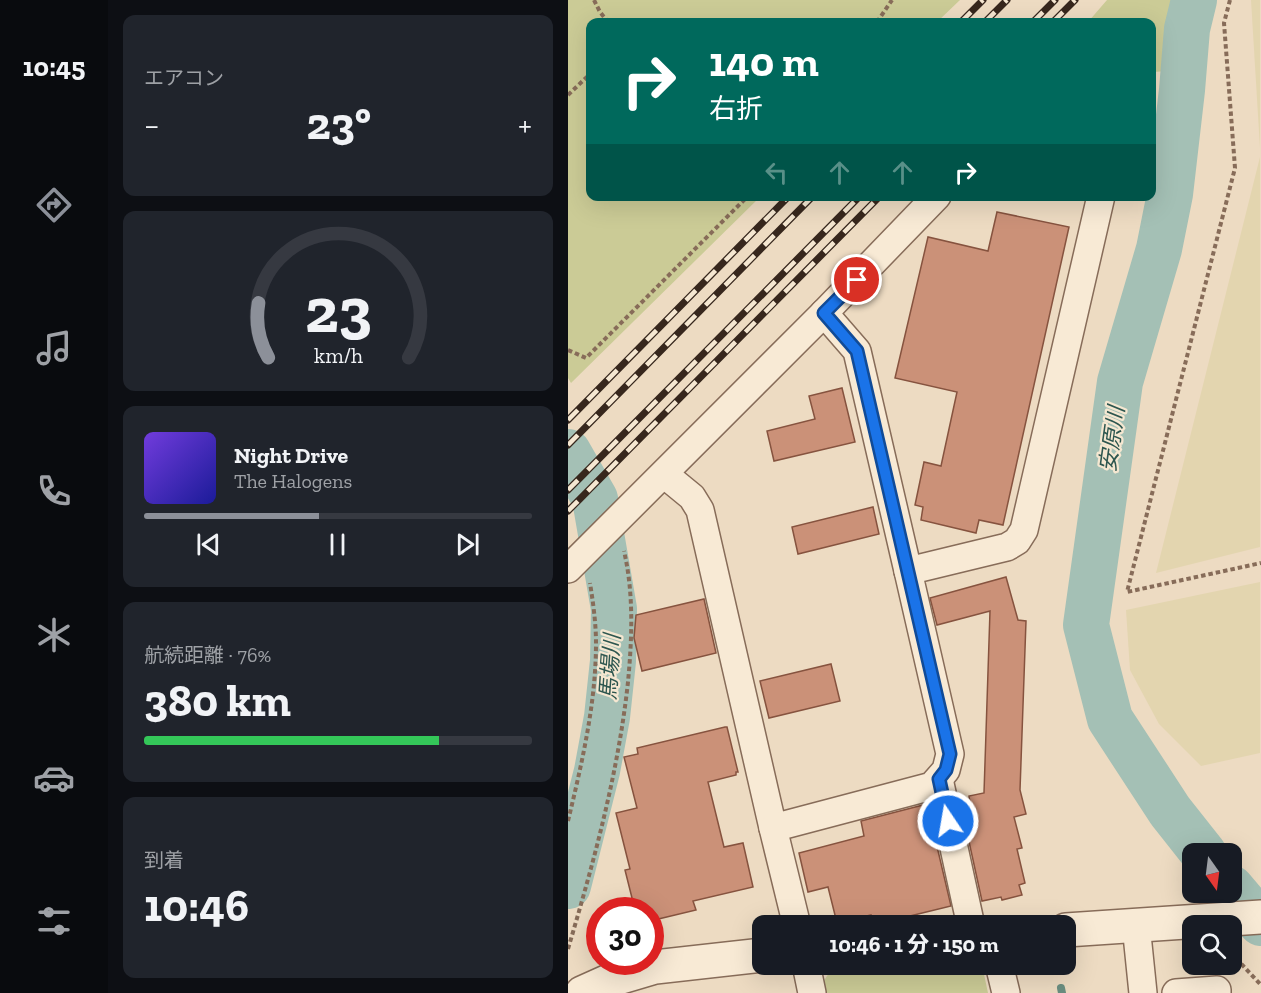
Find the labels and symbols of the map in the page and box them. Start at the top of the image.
pin [831,254,882,305]
water label: 安原川 [1094,402,1130,474]
water label: 馬場川 [594,631,626,701]
position arrow [916,789,980,853]
north arrow [1182,843,1242,903]
speed limit sign: 30 [586,897,664,975]

